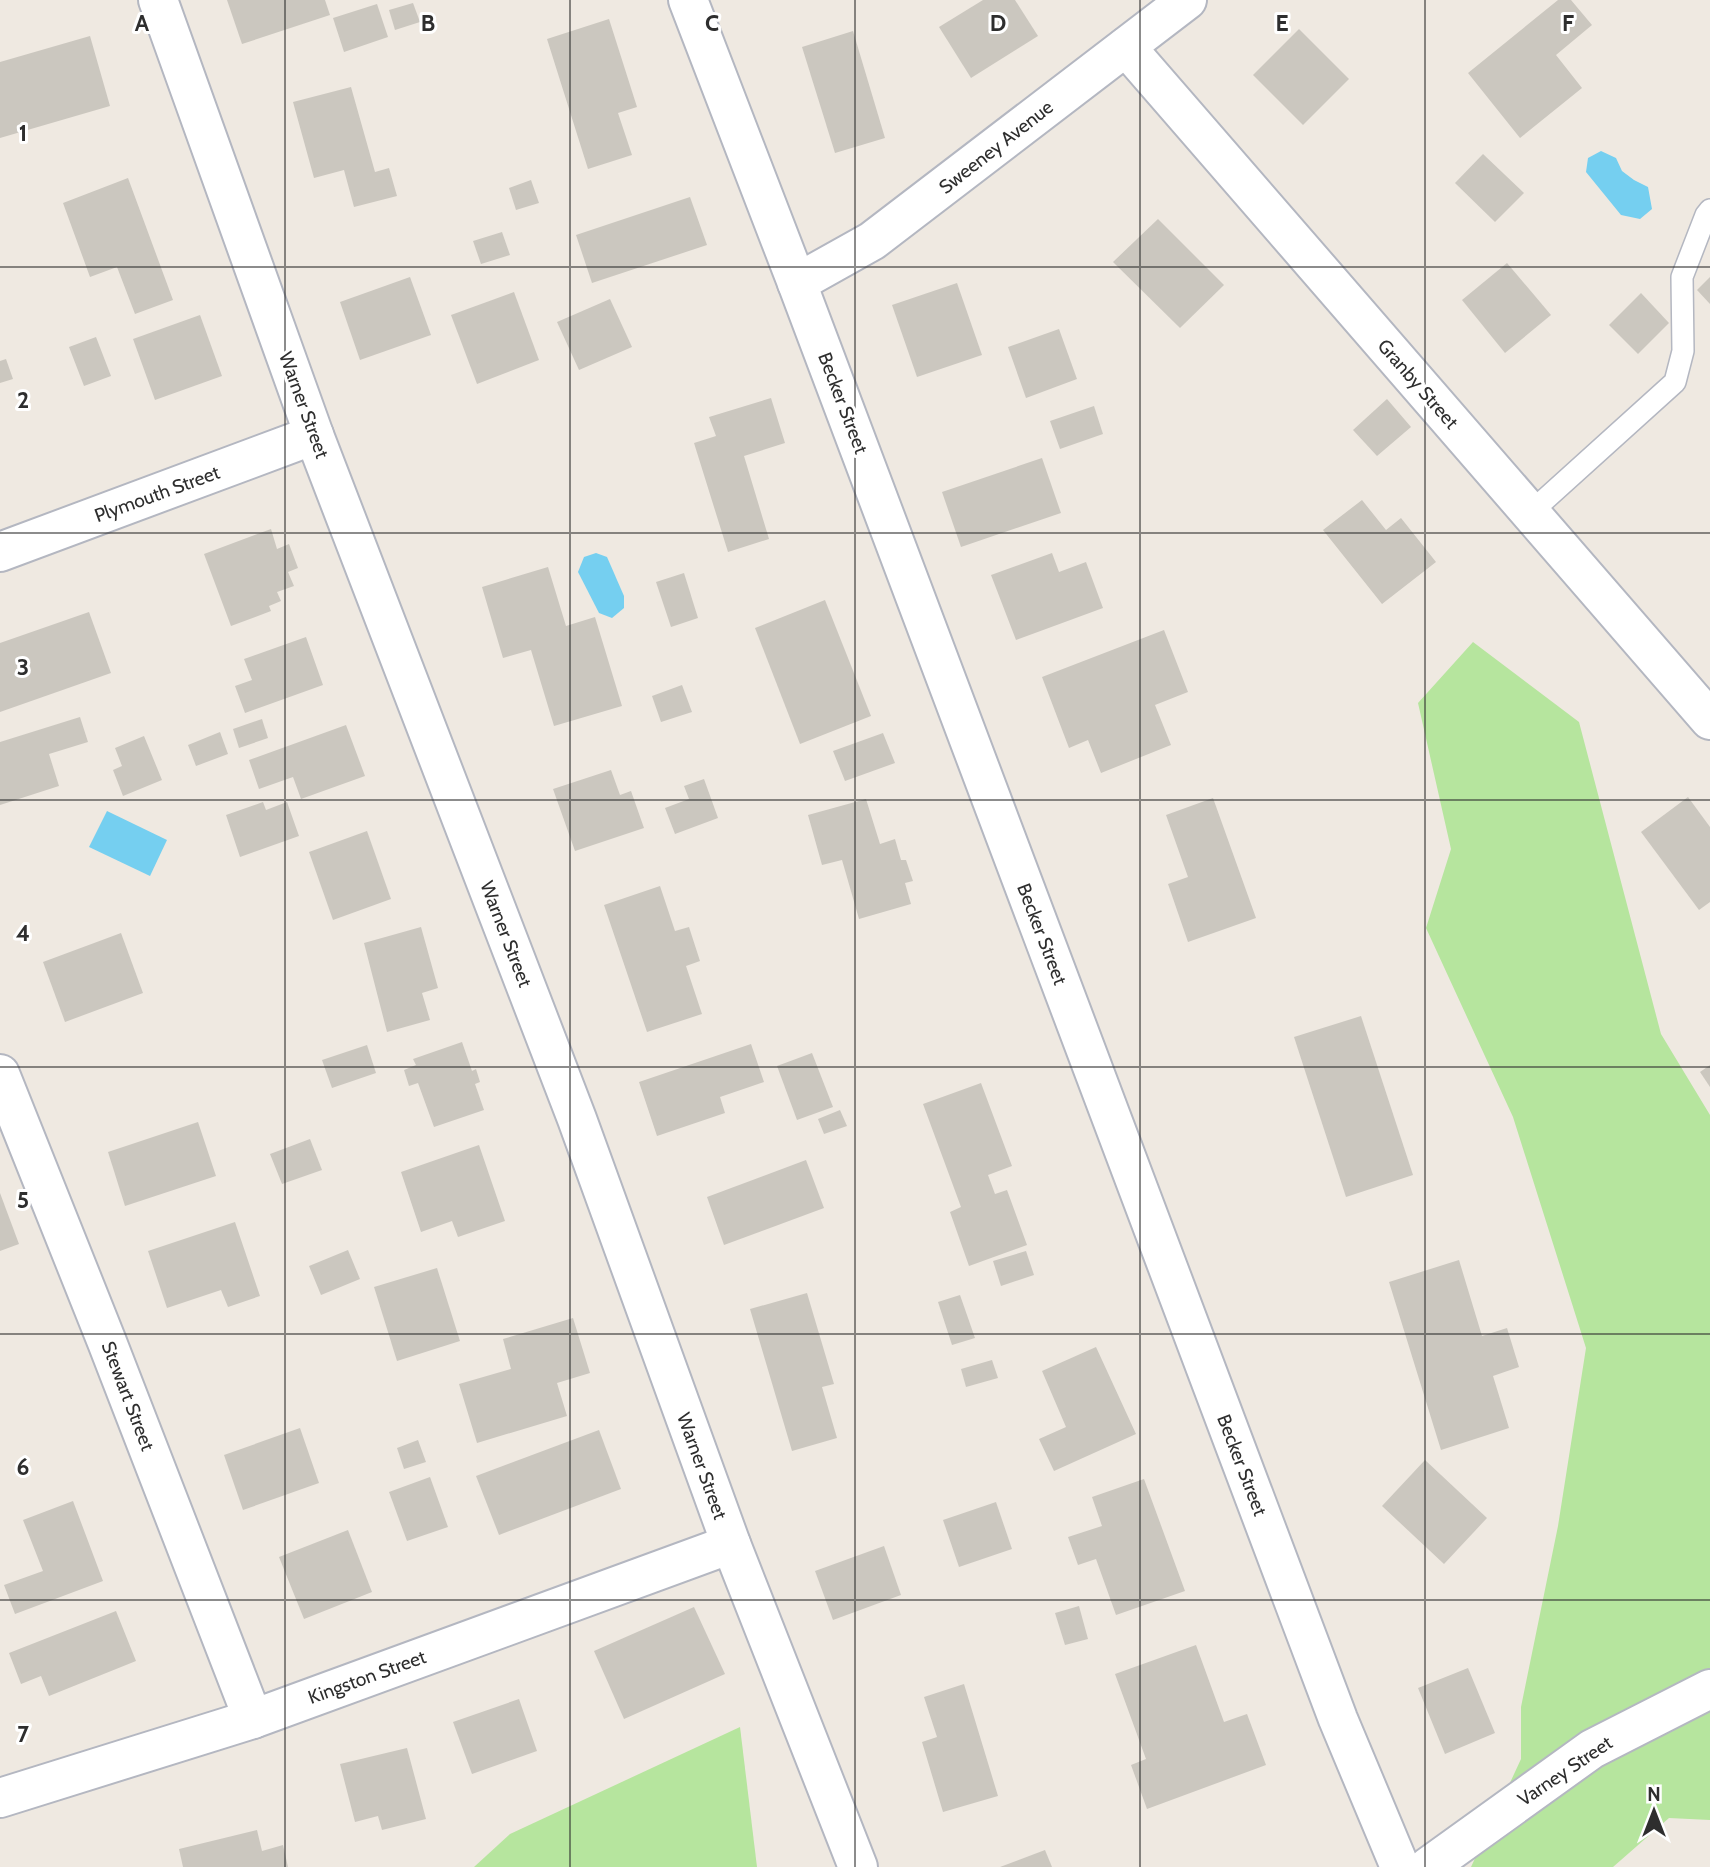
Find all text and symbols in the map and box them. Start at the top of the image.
text: A [135,9,150,37]
text: B [421,9,435,37]
text: C [705,9,719,37]
text: D [990,9,1006,37]
text: E [1275,9,1289,37]
text: F [1562,9,1574,37]
street label: Sweeney Avenue [934,95,1058,199]
text: 1 [19,119,27,147]
street label: Granby Street [1373,334,1464,434]
street label: Warner Street [274,349,334,462]
street label: Becker Street [813,349,873,457]
text: 2 [17,386,29,414]
street label: Plymouth Street [91,460,223,527]
text: 3 [17,653,29,681]
street label: Warner Street [475,878,537,991]
street label: Becker Street [1012,880,1072,988]
text: 4 [16,919,30,947]
text: 5 [17,1186,29,1214]
street label: Stewart Street [97,1338,160,1454]
street label: Warner Street [672,1410,732,1523]
street label: Becker Street [1212,1411,1272,1519]
text: 6 [17,1453,29,1481]
street label: Kingston Street [305,1645,430,1709]
text: 7 [17,1720,29,1748]
street label: Varney Street [1513,1731,1617,1811]
north arrow [1619,1776,1689,1846]
text: N [1647,1783,1661,1806]

